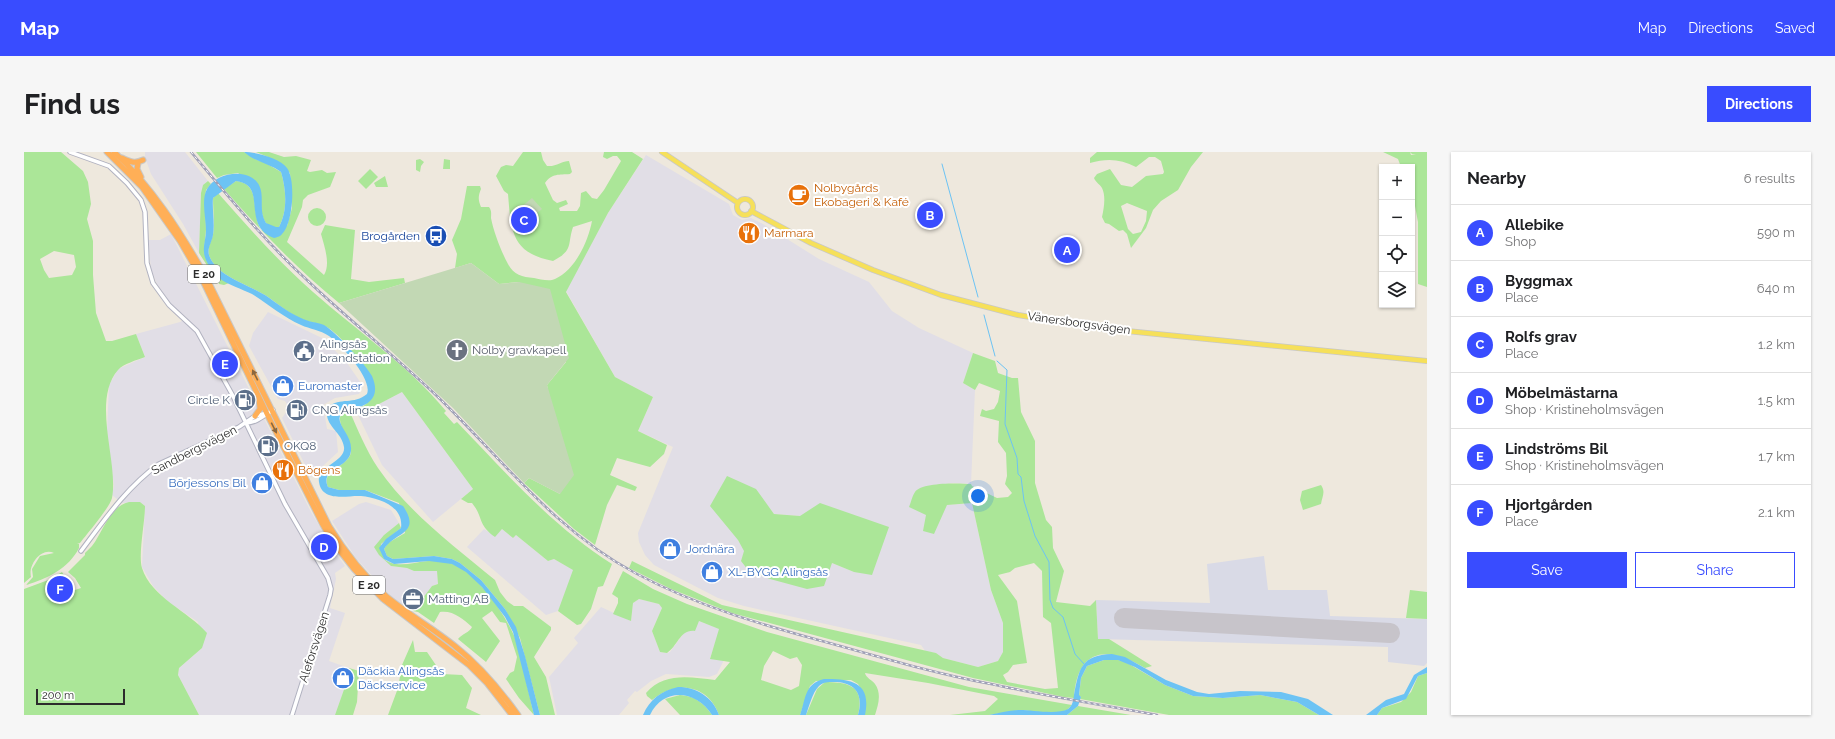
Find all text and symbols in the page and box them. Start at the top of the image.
text: Map [20,17,59,39]
text: Map [1638,20,1666,36]
text: Directions [1688,20,1753,36]
text: Saved [1775,20,1815,36]
button: Directions [1707,86,1811,122]
text: Find us [24,88,120,121]
map controls [1379,164,1415,308]
button: + [1379,164,1415,200]
text: Nearby [1467,168,1526,188]
text: 6 results [1744,171,1795,186]
place label: Nolbygårds Ekobageri & Kafé [814,181,909,209]
cafe icon: Nolbygårds Ekobageri & Kafé [786,182,812,208]
pin: B [917,200,943,230]
button: − [1379,200,1415,236]
pin: C [511,205,537,235]
text: Allebike [1505,216,1564,234]
restaurant icon: Marmara [736,220,762,246]
bus stop icon: Brogården [423,223,449,249]
text: A [1476,225,1484,240]
text: 590 m [1757,225,1795,240]
place label: Marmara [764,226,814,240]
place label: Brogården [361,229,420,243]
text: Shop [1505,234,1536,249]
pin: A [1054,235,1080,265]
button: locate [1379,236,1415,272]
road number: E 20 [188,265,220,283]
button: layers [1379,272,1415,308]
text: Byggmax [1505,272,1573,290]
text: B [1476,281,1484,296]
text: 640 m [1757,281,1795,296]
text: Place [1505,290,1538,305]
street label: Vänersborgsvägen [1027,309,1131,337]
text: Rolfs grav [1505,328,1577,346]
place label: Alingsås brandstation [320,337,390,365]
church icon: Nolby gravkapell [444,337,470,363]
text: C [1476,337,1484,352]
text: 1.2 km [1758,337,1795,352]
public building icon: Alingsås brandstation [291,338,317,364]
place label: Nolby gravkapell [472,343,567,357]
text: Place [1505,346,1538,361]
pin: E [212,349,238,379]
one-way arrow [252,370,258,381]
shop icon: Euromaster [270,373,296,399]
place label: Euromaster [298,379,363,393]
text: Möbelmästarna [1505,384,1618,402]
fuel station icon: Circle K [232,387,258,413]
place label: Circle K [187,393,230,407]
text: D [1475,393,1485,408]
text: 1.5 km [1758,393,1795,408]
fuel station icon: CNG Alingsås [284,397,310,423]
text: Shop · Kristineholmsvägen [1505,402,1664,417]
place label: CNG Alingsås [312,403,388,417]
street label: Sandbergsvägen [149,422,239,478]
one-way arrow [271,422,277,433]
fuel station icon: OKQ8 [255,433,281,459]
place label: OKQ8 [284,439,316,453]
text: Lindströms Bil [1505,440,1608,458]
text: E [1476,449,1484,464]
text: 1.7 km [1758,449,1795,464]
restaurant icon: Bögens [270,457,296,483]
text: Shop · Kristineholmsvägen [1505,458,1664,473]
place label: Bögens [298,463,341,477]
shop icon: Börjessons Bil [249,470,275,496]
place label: Börjessons Bil [168,476,247,490]
your location [968,486,988,506]
text: Hjortgården [1505,496,1592,514]
text: F [1476,505,1484,520]
text: 2.1 km [1758,505,1795,520]
text: Place [1505,514,1538,529]
pin: D [311,532,337,562]
shop icon: Jordnära [657,536,683,562]
place label: Jordnära [686,542,735,556]
button: Save [1467,552,1627,588]
button: Share [1635,552,1795,588]
shop icon: XL-BYGG Alingsås [699,559,725,585]
place label: XL-BYGG Alingsås [728,565,828,579]
pin: F [47,574,73,604]
road number: E 20 [353,576,385,594]
office icon: Matting AB [400,586,426,612]
place label: Matting AB [428,592,489,606]
street label: Aleforsvägen [296,610,332,684]
place label: Däckia Alingsås Däckservice [358,664,445,692]
shop icon: Däckia Alingsås Däckservice [330,665,356,691]
scale bar [36,687,125,706]
text: 200 m [42,689,74,702]

